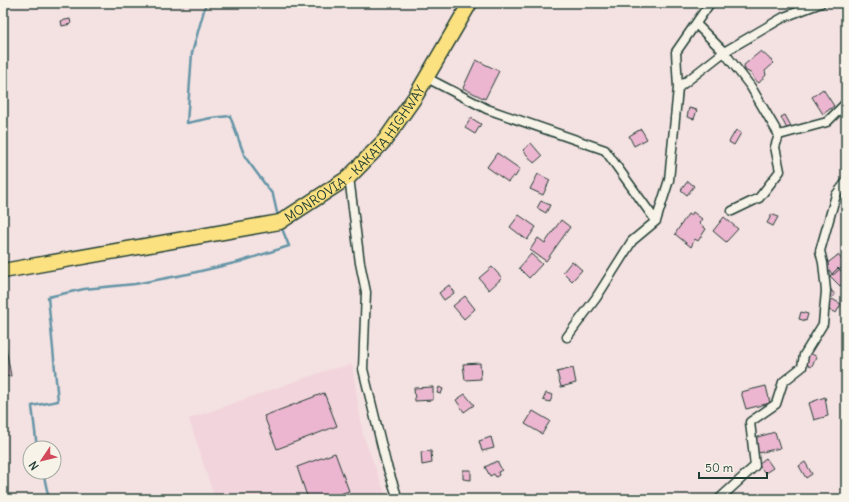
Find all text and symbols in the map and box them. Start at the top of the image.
street label: MONROVIA - KAKATA HIGHWAY [281,82,429,226]
north arrow [22,440,62,480]
scale bar [699,454,767,480]
text: N [26,459,42,473]
text: 50 m [705,460,734,475]

